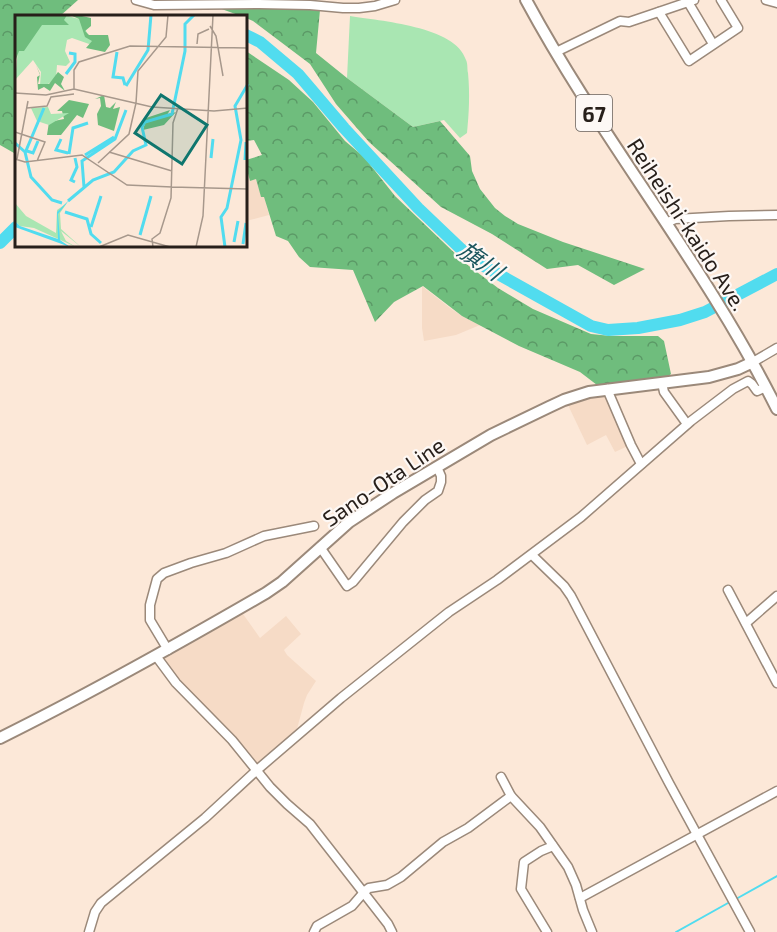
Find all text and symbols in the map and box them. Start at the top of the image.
inset map [15,15,248,248]
road number: 67 [576,95,612,131]
street label: Reiheishi-kaido Ave. [623,133,753,315]
water label: 旗川 [453,234,511,287]
street label: Sano-Ota Line [317,431,449,531]

